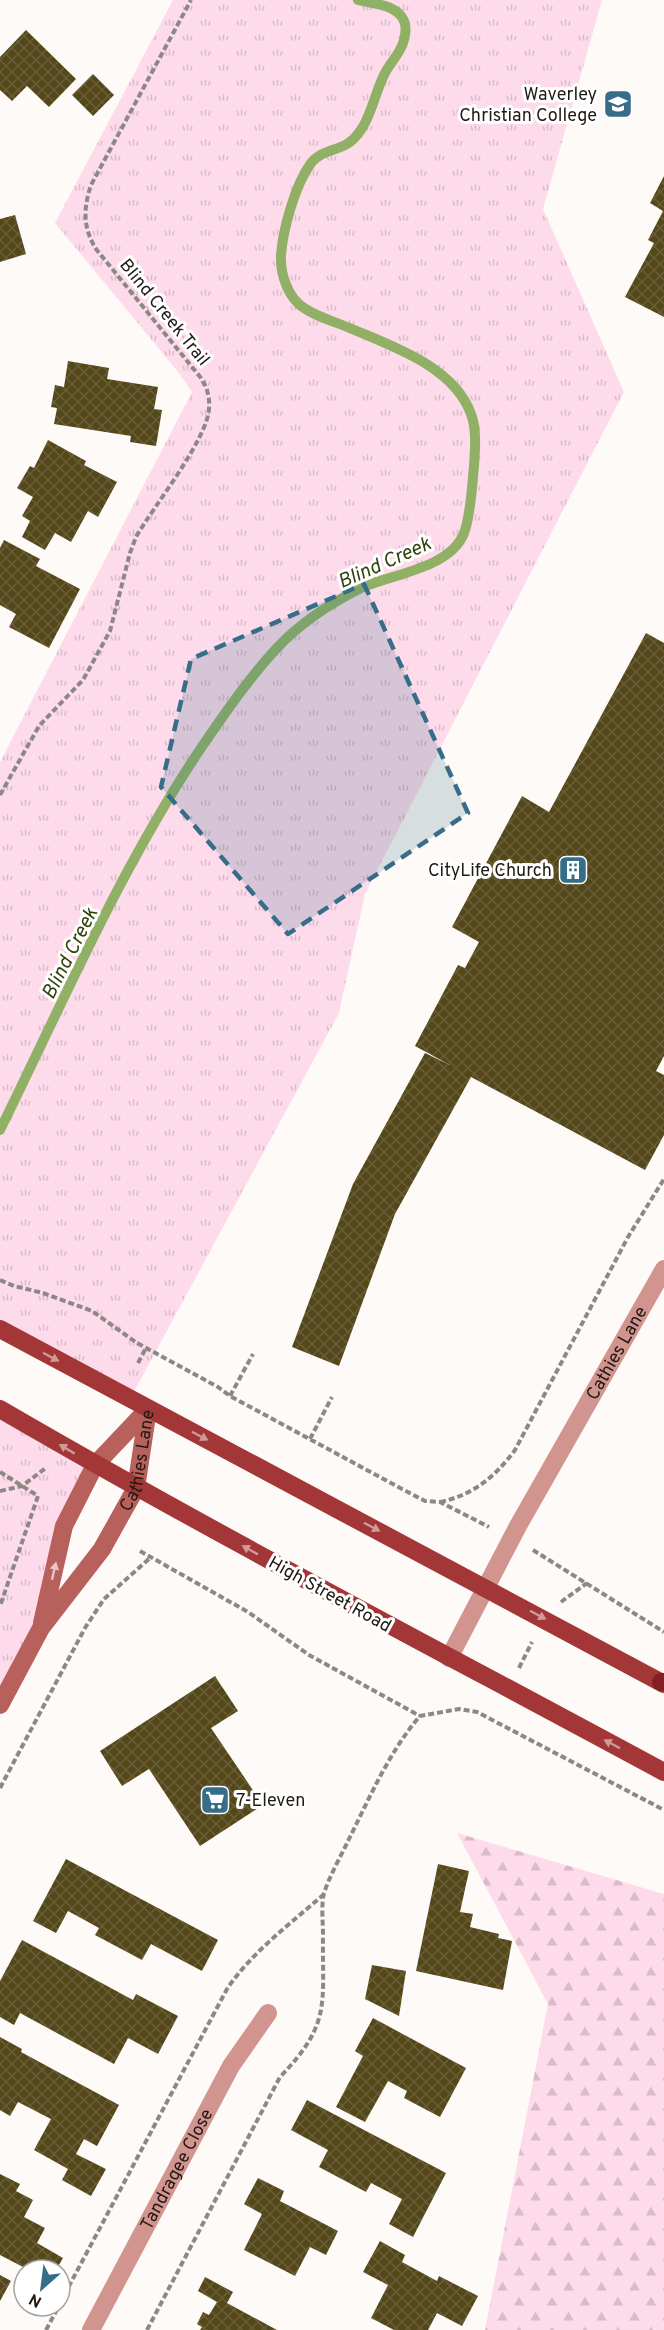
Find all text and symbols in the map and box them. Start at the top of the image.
place label: Waverley Christian College [459,84,597,128]
school or university icon: Waverley Christian College [602,88,634,120]
street label: Blind Creek Trail [114,255,214,371]
water label: Blind Creek [334,531,436,596]
building icon: CityLife Church [557,854,589,886]
place label: CityLife Church [428,860,552,883]
water label: Blind Creek [37,903,105,1004]
street label: Cathies Lane [582,1303,653,1405]
one-way arrow [43,1352,60,1362]
street label: Cathies Lane [115,1408,161,1516]
one-way arrow [191,1431,208,1441]
one-way arrow [59,1443,75,1454]
one-way arrow [364,1522,381,1532]
one-way arrow [242,1545,259,1555]
street label: High Street Road [264,1552,395,1639]
one-way arrow [49,1562,59,1580]
one-way arrow [529,1610,546,1620]
one-way arrow [604,1739,621,1749]
supermarket icon: 7-Eleven [199,1784,231,1816]
place label: 7-Eleven [236,1790,305,1813]
street label: Tandragee Close [136,2105,219,2235]
north arrow [12,2258,72,2318]
text: N [26,2288,46,2311]

